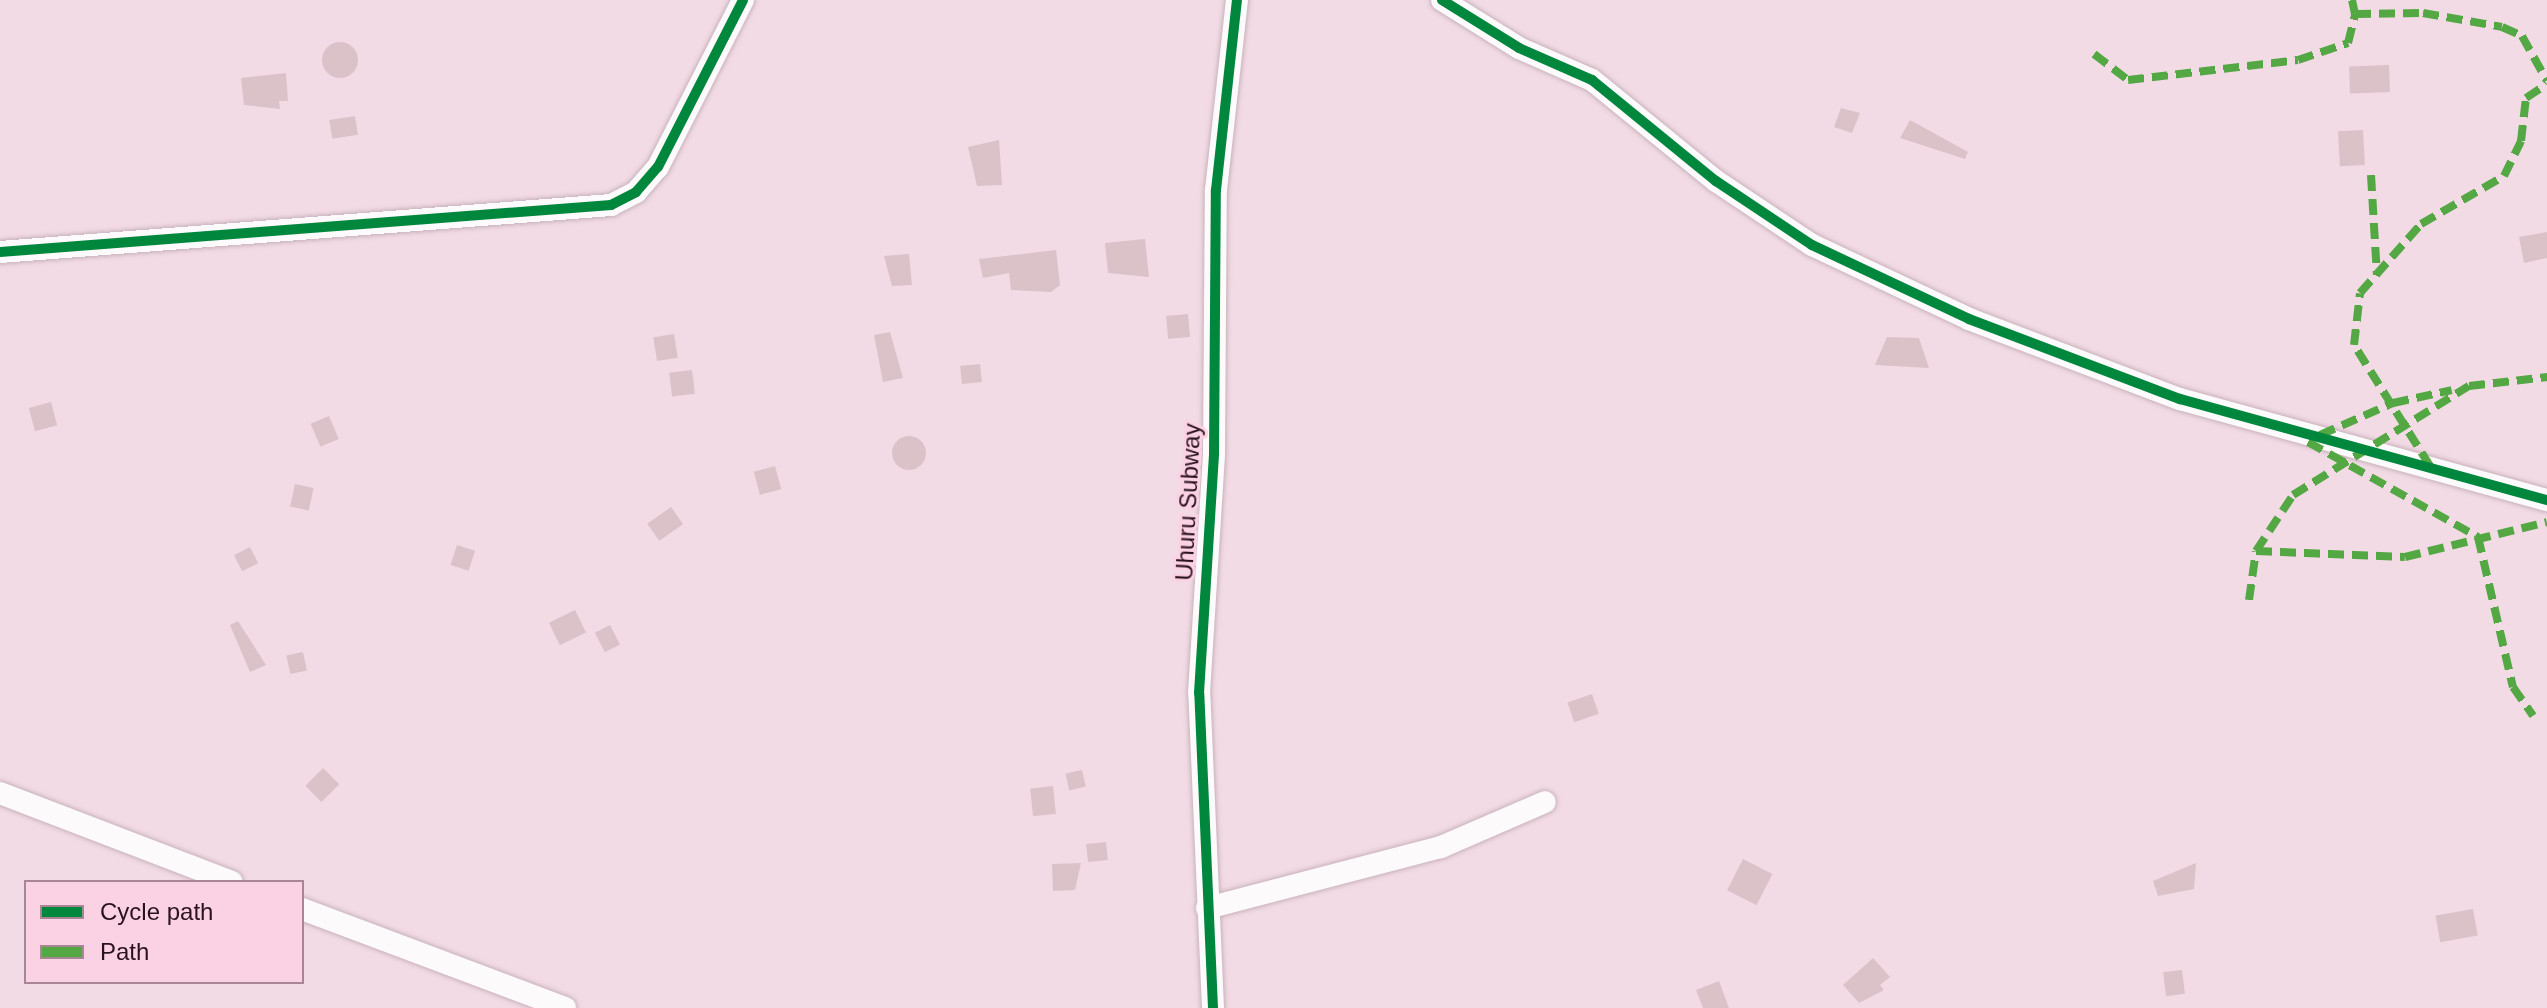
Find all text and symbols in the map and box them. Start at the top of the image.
street label: Uhuru Subway [1170,423,1206,581]
legend [24,880,304,984]
text: Cycle path [100,898,213,925]
text: Path [100,938,149,965]

